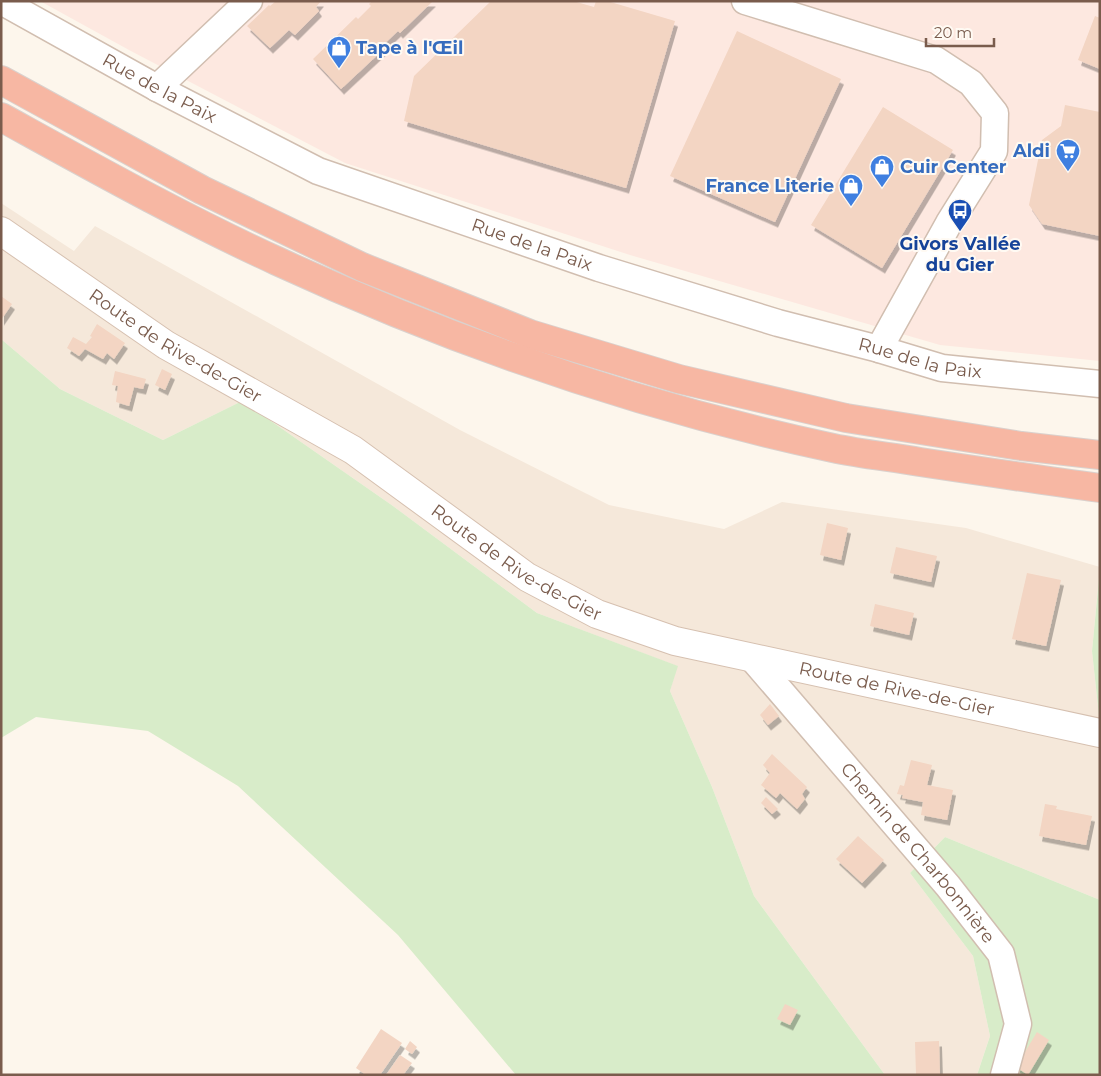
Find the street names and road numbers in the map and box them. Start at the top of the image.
street label: Rue de la Paix [98,49,221,128]
street label: Rue de la Paix [468,214,596,276]
street label: Route de Rive-de-Gier [85,284,266,408]
street label: Rue de la Paix [856,333,983,383]
street label: Route de Rive-de-Gier [427,500,604,626]
street label: Route de Rive-de-Gier [797,657,997,721]
street label: Chemin de Charbonnière [836,758,1000,948]

